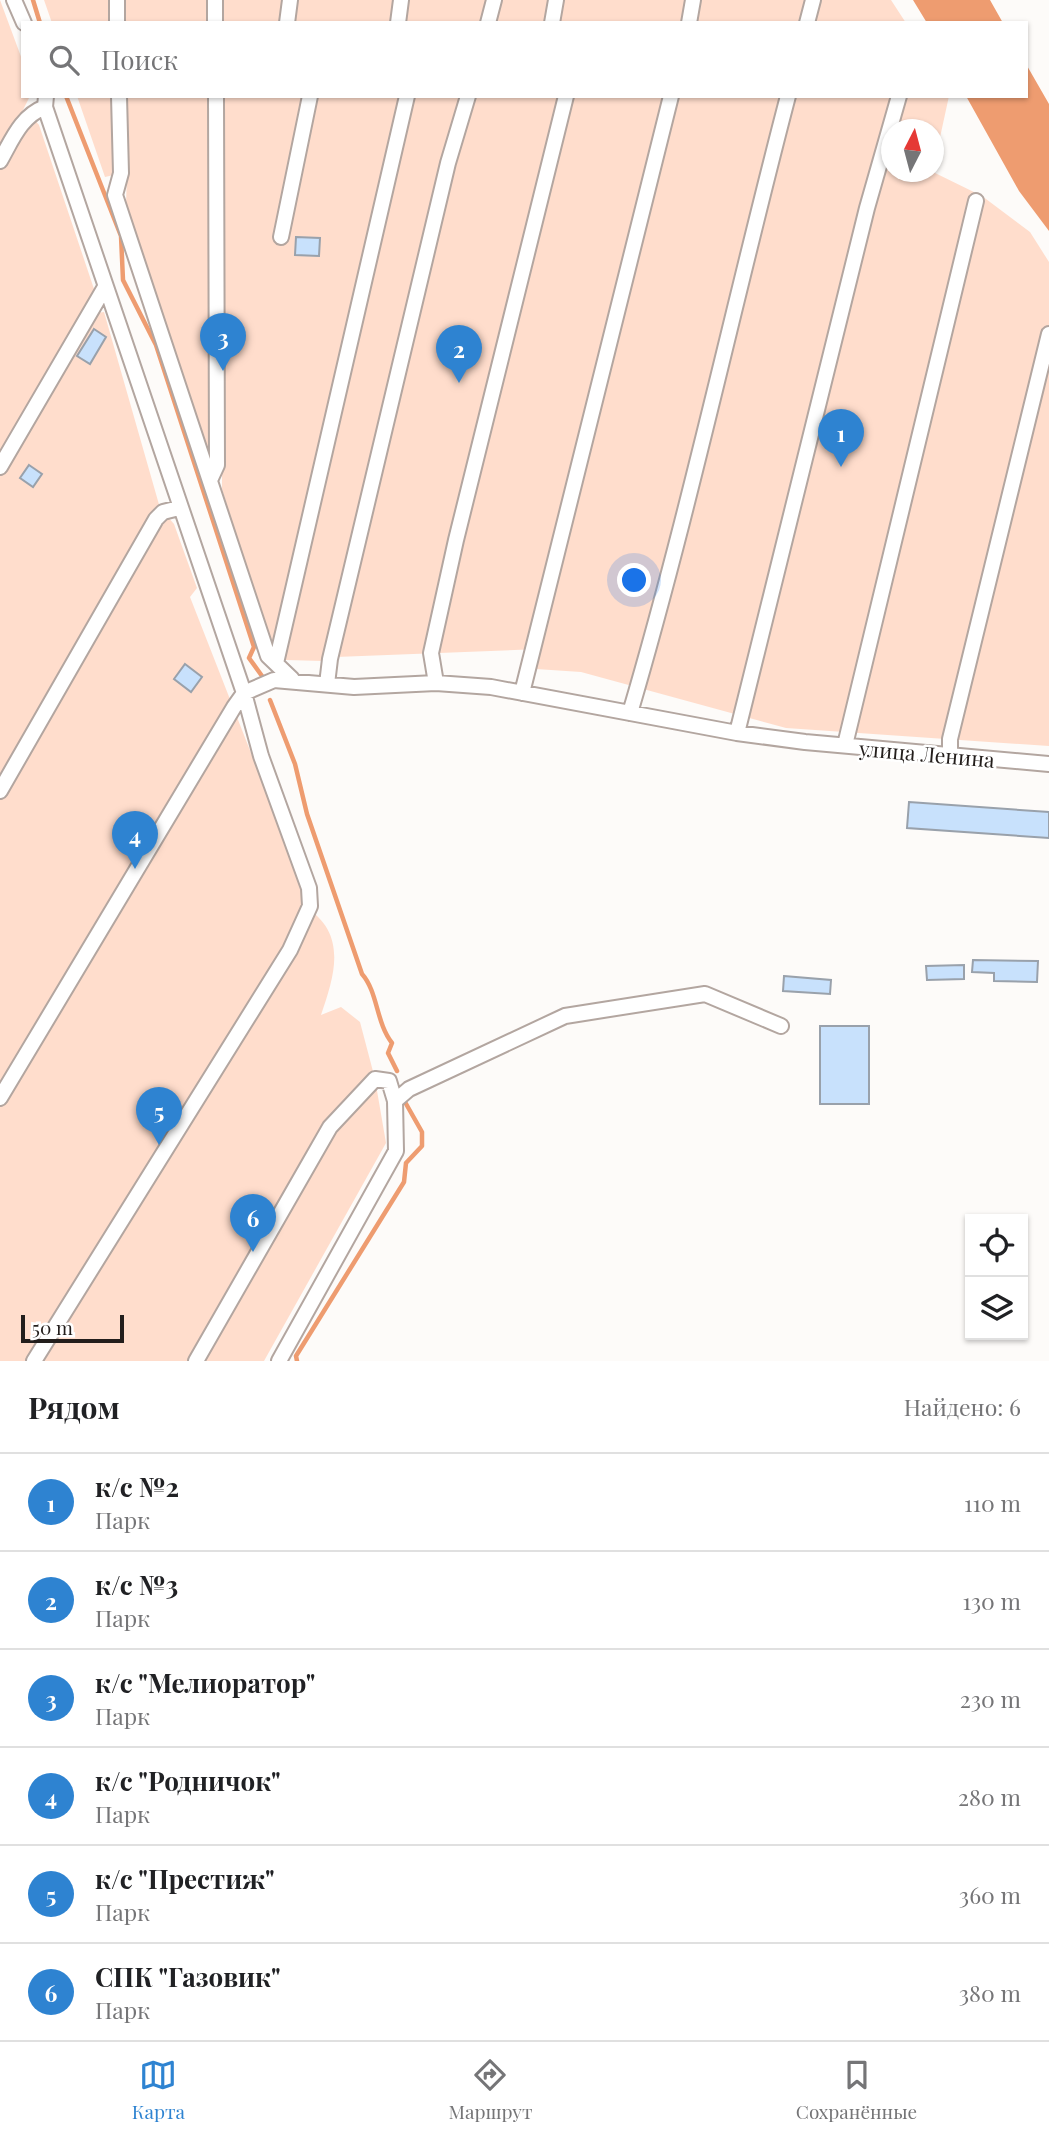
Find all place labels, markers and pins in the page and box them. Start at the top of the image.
pin: 3 [200,313,246,371]
pin: 2 [436,325,482,383]
pin: 1 [818,409,864,467]
pin: 4 [112,811,158,869]
pin: 5 [136,1087,182,1145]
pin: 6 [230,1194,276,1252]

